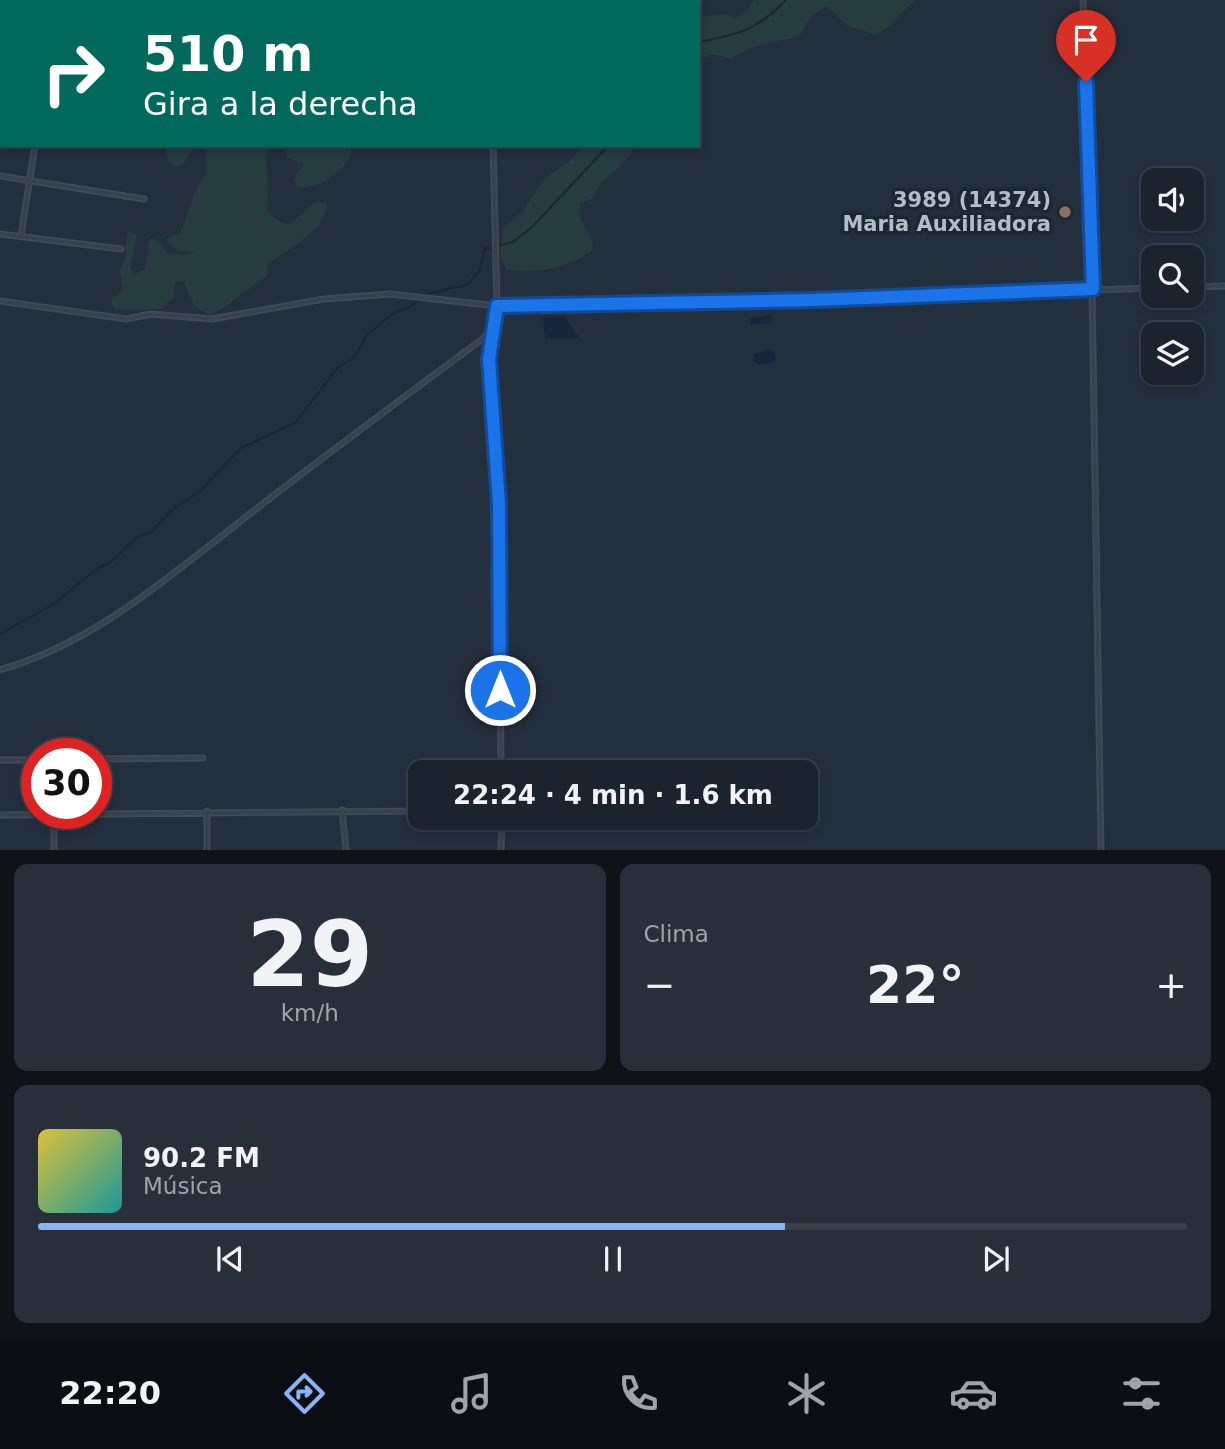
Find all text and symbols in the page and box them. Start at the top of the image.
pin [1056,10,1116,82]
icon: arrive [1067,21,1105,59]
text: 510 m [143,26,313,83]
icon: right [28,28,119,119]
text: Gira a la derecha [143,85,418,123]
map controls [1141,168,1204,385]
button: sound [1141,168,1204,231]
place label: 3989 (14374) Maria Auxiliadora [842,188,1051,236]
marker: 3989 (14374) Maria Auxiliadora [1057,204,1073,220]
button: search [1141,245,1204,308]
button: layers [1141,322,1204,385]
position arrow [463,653,537,727]
speed limit sign: 30 [21,738,112,829]
text: 22:24 · 4 min · 1.6 km [453,780,773,810]
text: 29 [246,902,373,1007]
text: Clima [644,921,709,947]
text: 22° [866,955,964,1015]
text: − [644,963,675,1007]
text: + [1155,963,1187,1007]
text: km/h [281,1000,339,1026]
text: 90.2 FM [143,1143,260,1173]
text: Música [143,1173,223,1199]
icon: previous [211,1240,249,1278]
icon: pause [594,1240,632,1278]
icon: next [977,1240,1015,1278]
icon: directions [280,1369,329,1418]
icon: music [447,1369,496,1418]
icon: phone [614,1369,663,1418]
icon: climate [782,1369,831,1418]
icon: car [949,1369,998,1418]
icon: filters [1117,1369,1166,1418]
text: 22:20 [59,1374,161,1412]

